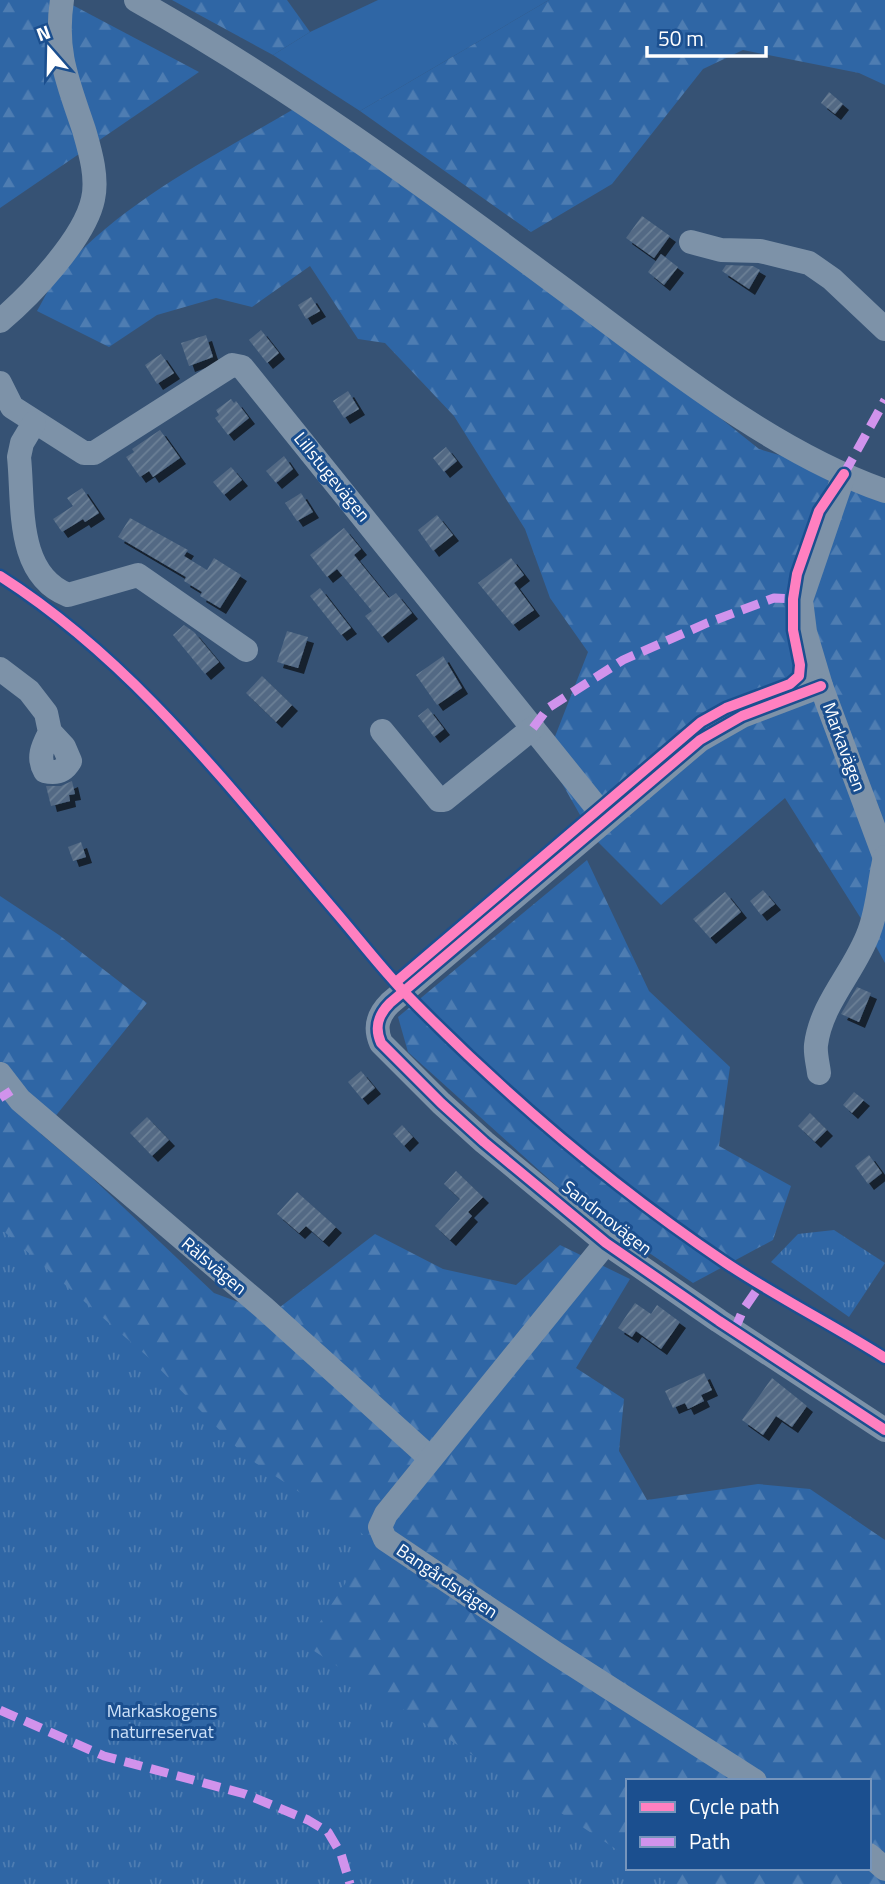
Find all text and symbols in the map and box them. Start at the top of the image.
north arrow [14,14,84,84]
scale bar [647,14,766,58]
text: N [32,17,54,48]
text: 50 m [658,22,704,54]
street label: Lillstugevägen [288,426,377,527]
street label: Markavägen [816,698,873,795]
street label: Sandmovägen [556,1174,658,1261]
street label: Rälsvägen [176,1230,253,1301]
street label: Bangårdsvägen [391,1537,503,1625]
park label: Markaskogens naturreservat [107,1697,217,1745]
legend [626,1779,871,1870]
text: Cycle path [689,1790,780,1822]
text: Path [689,1825,731,1857]

